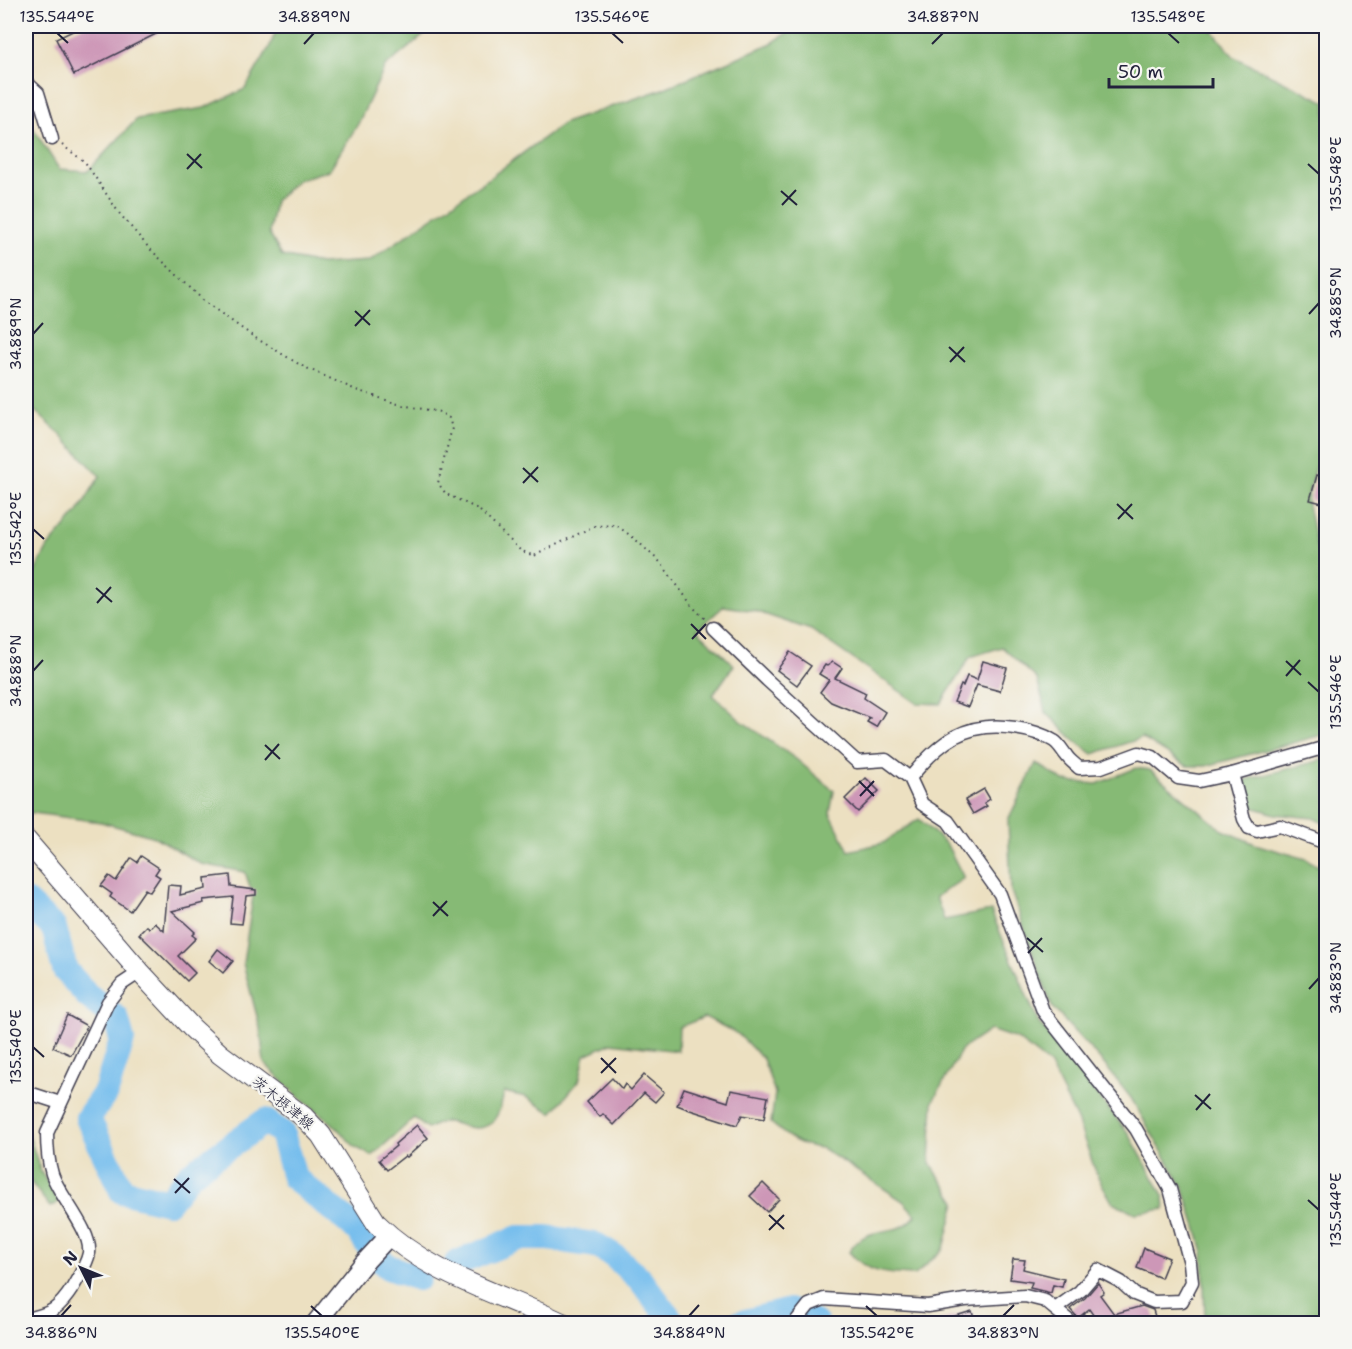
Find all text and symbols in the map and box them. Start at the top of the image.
text: 135.544°E [20,7,94,27]
text: 34.889°N [278,7,350,27]
text: 135.546°E [575,7,649,27]
text: 34.887°N [907,7,979,27]
text: 135.548°E [1131,7,1205,27]
scale bar [1109,51,1212,89]
text: 50 m [1118,60,1163,84]
text: 135.548°E [1326,137,1346,211]
text: 34.885°N [1326,267,1346,339]
text: 34.889°N [6,298,26,370]
text: 135.542°E [6,492,26,566]
text: 34.888°N [6,634,26,708]
text: 135.546°E [1326,655,1346,729]
text: 34.883°N [1326,942,1346,1014]
text: 135.540°E [6,1009,26,1085]
street label: 茨木摂津線 [248,1072,318,1134]
text: 135.544°E [1326,1173,1346,1247]
north arrow [51,1238,111,1298]
text: N [58,1246,82,1270]
text: 34.886°N [24,1323,98,1343]
text: 135.540°E [284,1323,360,1343]
text: 34.884°N [653,1323,725,1343]
text: 135.542°E [840,1323,914,1343]
text: 34.883°N [967,1323,1039,1343]

